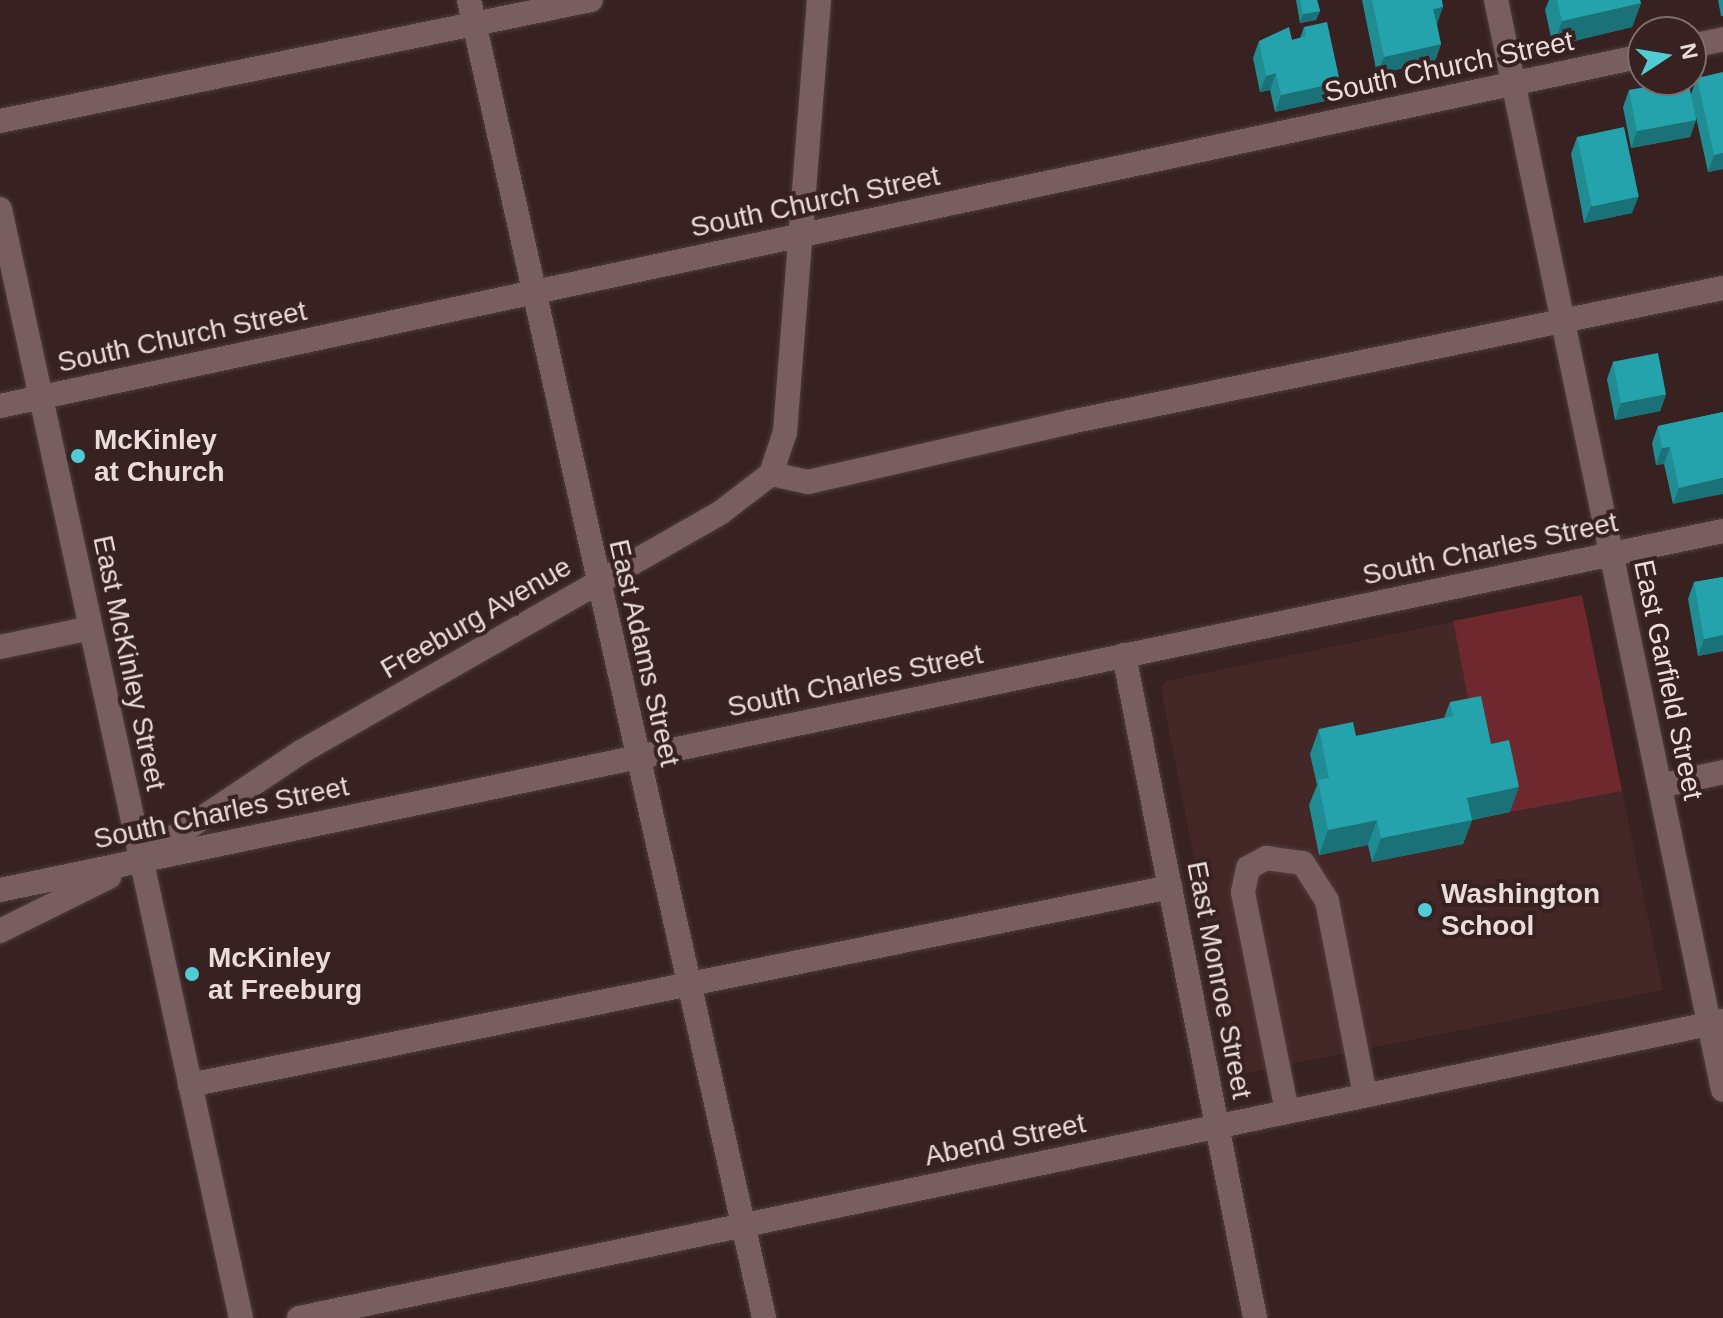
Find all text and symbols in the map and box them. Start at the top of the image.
north arrow [1627,16,1707,96]
street label: South Church Street [1321,24,1577,110]
text: N [1675,41,1703,62]
street label: South Church Street [687,159,943,245]
street label: South Church Street [54,294,310,380]
place label: McKinley at Church [94,423,225,489]
marker: McKinley at Church [69,447,87,465]
street label: South Charles Street [1359,506,1621,592]
street label: East McKinley Street [86,532,172,794]
street label: East Adams Street [601,535,687,771]
street label: Freeburg Avenue [374,549,578,687]
street label: East Garfield Street [1626,557,1710,803]
street label: South Charles Street [724,638,986,724]
street label: South Charles Street [90,770,352,856]
street label: East Monroe Street [1179,858,1259,1102]
place label: Washington School [1441,877,1600,943]
marker: Washington School [1416,901,1434,919]
place label: McKinley at Freeburg [208,941,362,1007]
marker: McKinley at Freeburg [183,965,201,983]
street label: Abend Street [922,1107,1088,1173]

